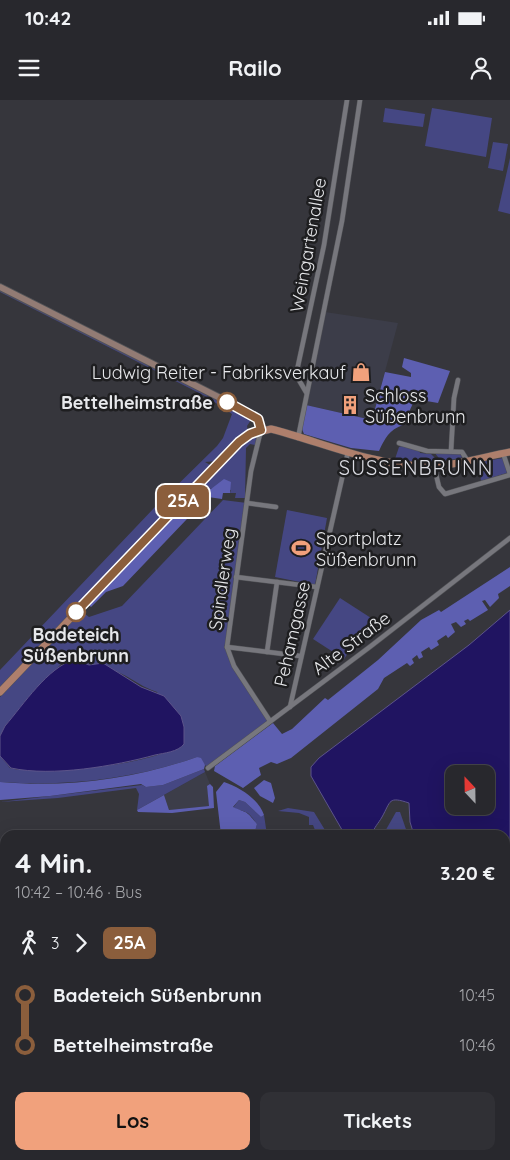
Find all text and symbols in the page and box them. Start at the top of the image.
text: 10:42 [25,6,71,30]
icon: menu [15,54,43,82]
text: Railo [228,54,282,82]
icon: person [467,54,495,82]
street label: Weingartenallee [285,176,331,314]
place label: Ludwig Reiter - Fabriksverkauf [92,361,347,384]
shop icon: Ludwig Reiter - Fabriksverkauf [350,361,372,383]
place label: Schloss Süßenbrunn [365,384,466,428]
place label: Bettelheimstraße [61,391,213,414]
marker: Bettelheimstraße [217,392,237,412]
building icon: Schloss Süßenbrunn [339,394,361,416]
district label: SÜSSENBRUNN [339,455,493,480]
line badge: 25A [154,485,212,517]
text: 25A [167,489,199,512]
street label: Spindlerweg [203,526,241,632]
place label: Sportplatz Süßenbrunn [316,527,417,571]
sports icon: Sportplatz Süßenbrunn [290,537,312,559]
street label: Pehamgasse [269,579,315,689]
marker: Badeteich Süßenbrunn [66,602,86,622]
street label: Alte Straße [307,606,395,680]
place label: Badeteich Süßenbrunn [23,623,129,667]
north arrow [445,765,495,815]
map controls [445,765,495,815]
text: 4 Min. [15,845,93,880]
text: 3.20 € [440,861,495,885]
text: 10:42 – 10:46 · Bus [15,882,142,902]
icon: walk [15,929,43,957]
icon: forward [67,929,95,957]
text: 25A [113,931,146,954]
text: 3 [51,933,59,953]
text: Badeteich Süßenbrunn [53,983,262,1007]
text: 10:45 [459,985,495,1005]
text: Bettelheimstraße [53,1033,214,1057]
text: 10:46 [460,1035,495,1055]
button: Los [15,1092,250,1150]
button: Tickets [260,1092,495,1150]

